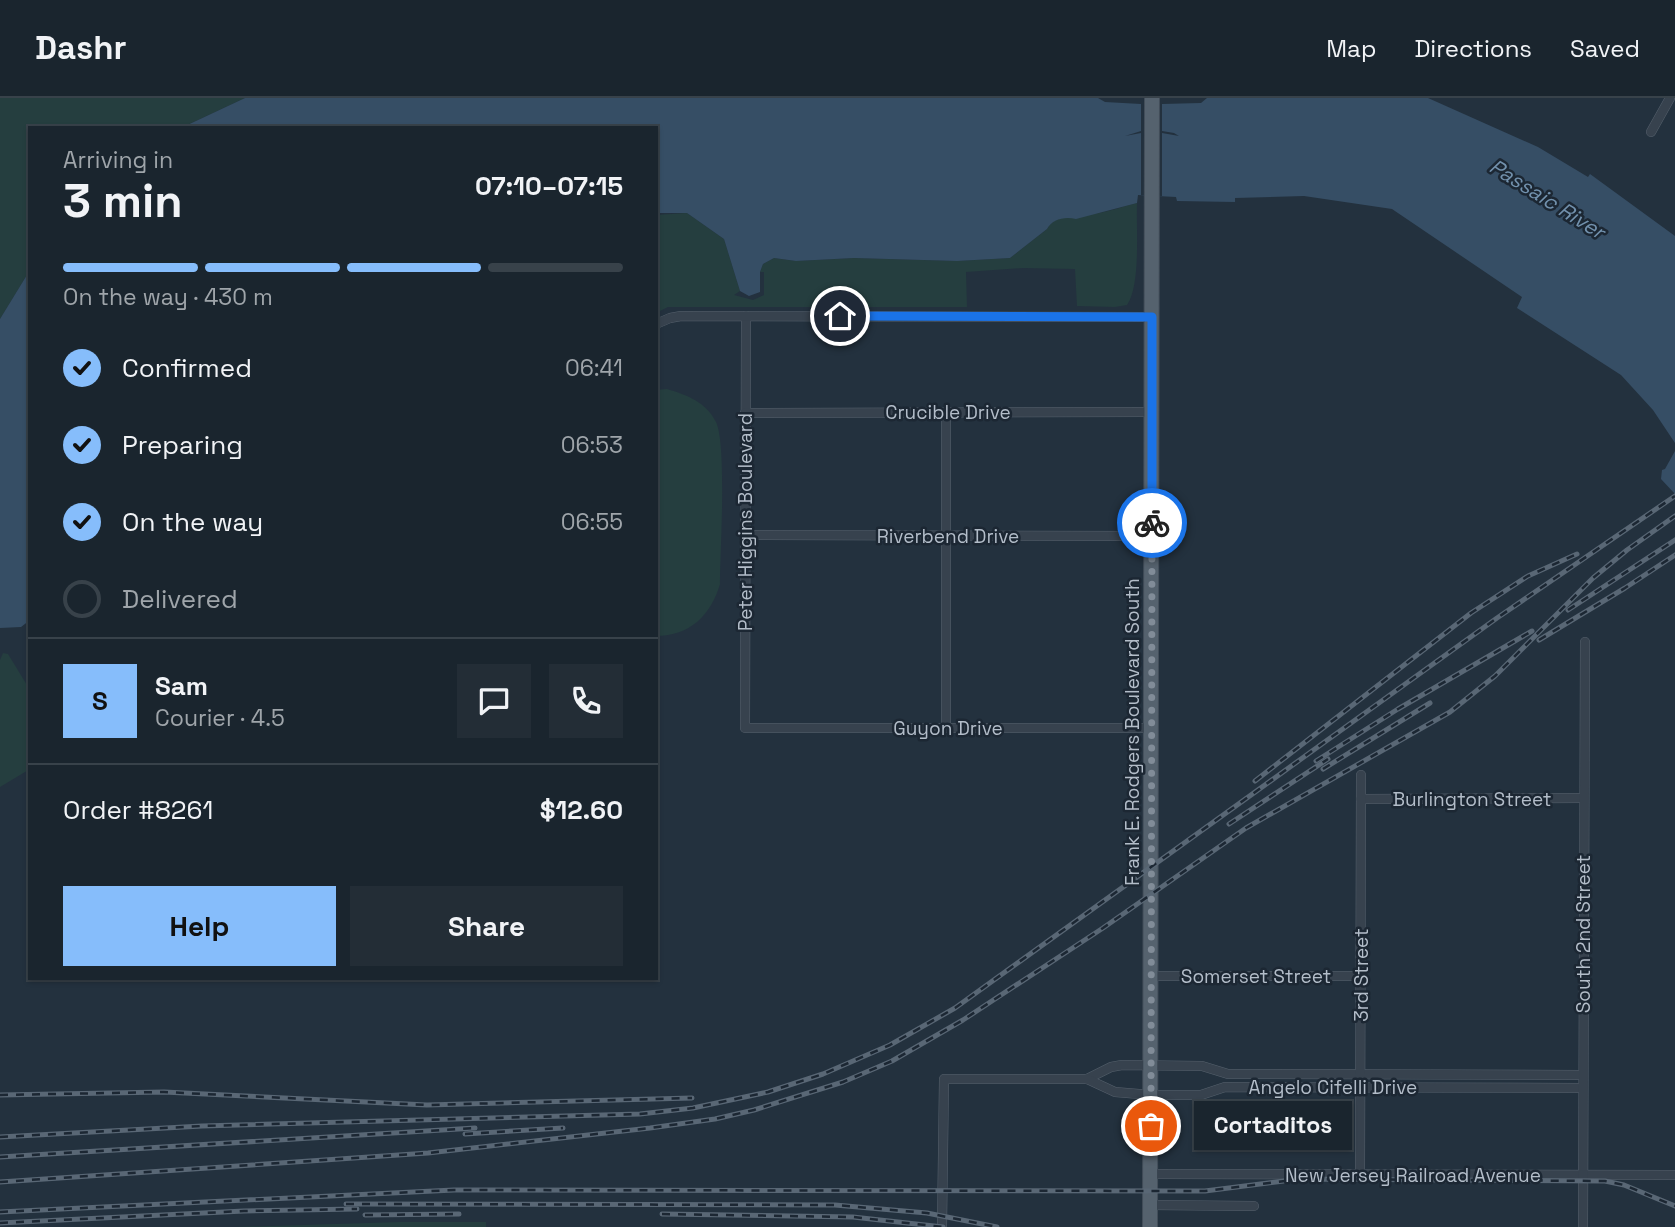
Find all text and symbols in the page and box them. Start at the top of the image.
text: Dashr [35,27,127,69]
text: Map [1326,33,1376,64]
text: Directions [1414,33,1532,64]
text: Saved [1570,33,1640,64]
text: Arriving in [63,145,173,175]
water label: Passaic River [1484,152,1612,246]
text: 07:10–07:15 [475,169,623,203]
text: 3 min [63,172,183,230]
text: On the way · 430 m [63,282,273,312]
pin [810,286,870,346]
icon: home [821,297,859,335]
icon: check [63,349,101,387]
text: Confirmed [122,351,252,385]
text: 06:41 [565,353,623,383]
street label: Crucible Drive [885,400,1011,425]
street label: Peter Higgins Boulevard [733,413,758,631]
icon: check [63,426,101,464]
text: Preparing [122,428,243,462]
text: 06:53 [561,430,623,460]
courier [1117,488,1187,558]
icon: check [63,503,101,541]
icon: bike [1133,504,1171,542]
text: On the way [122,505,263,539]
text: 06:55 [561,507,623,537]
street label: Riverbend Drive [877,524,1019,549]
street label: Frank E. Rodgers Boulevard South [1120,578,1145,886]
text: Delivered [122,582,238,616]
button: chat [457,664,531,738]
button: phone [549,664,623,738]
text: Sam [155,669,208,703]
text: S [92,684,108,718]
text: Courier · 4.5 [155,703,285,733]
street label: Guyon Drive [893,716,1003,741]
street label: Burlington Street [1392,787,1552,812]
text: Order #8261 [63,793,213,827]
text: $12.60 [540,793,623,827]
street label: South 2nd Street [1571,855,1596,1013]
button: Help [63,886,336,966]
button: Share [350,886,623,966]
street label: 3rd Street [1349,928,1374,1022]
street label: Somerset Street [1181,964,1331,989]
street label: Angelo Cifelli Drive [1249,1075,1417,1100]
pin [1121,1096,1181,1156]
callout: Cortaditos [1193,1102,1350,1150]
icon: bag [1132,1107,1170,1145]
text: Cortaditos [1214,1110,1332,1140]
street label: New Jersey Railroad Avenue [1285,1163,1541,1188]

